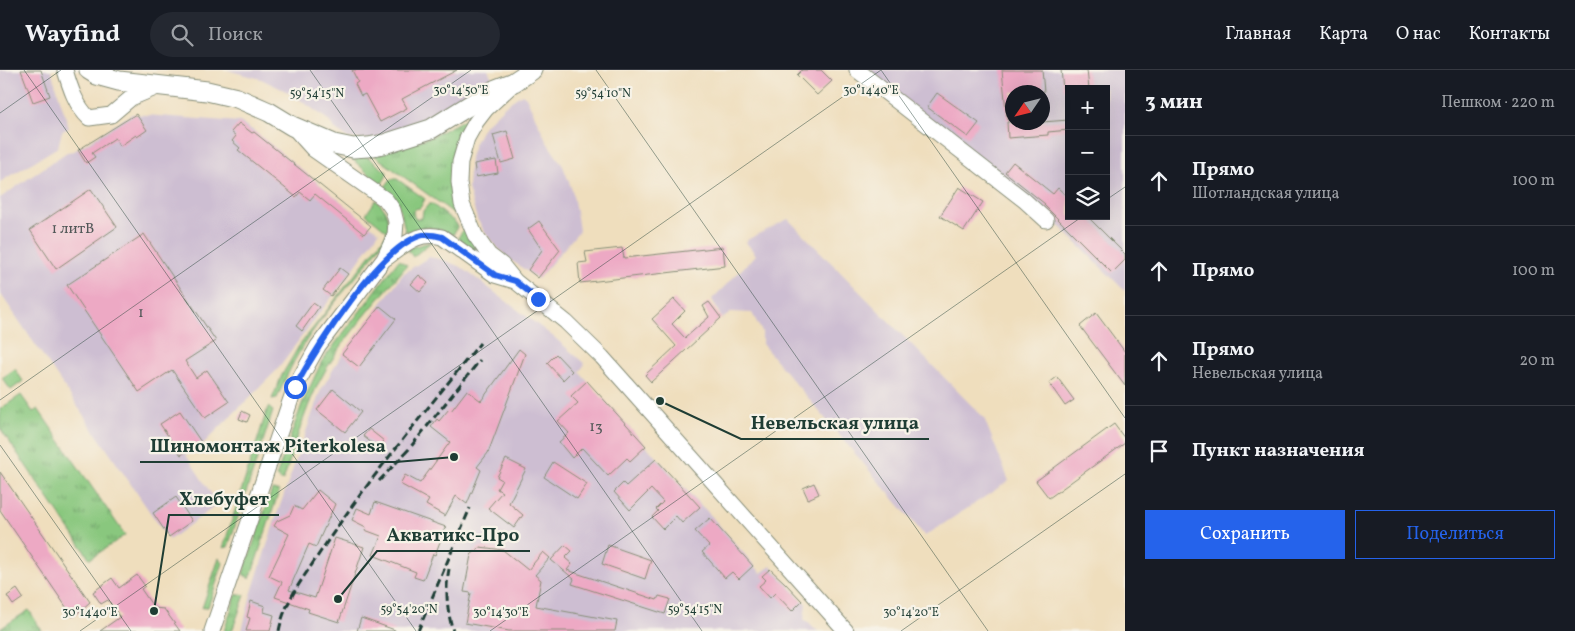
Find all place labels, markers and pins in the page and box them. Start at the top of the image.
callout: Невельская улица [741,405,929,439]
callout: Шиномонтаж Piterkolesa [140,428,396,462]
callout: Хлебуфет [169,481,279,515]
callout: Акватикс-Про [377,517,530,551]

